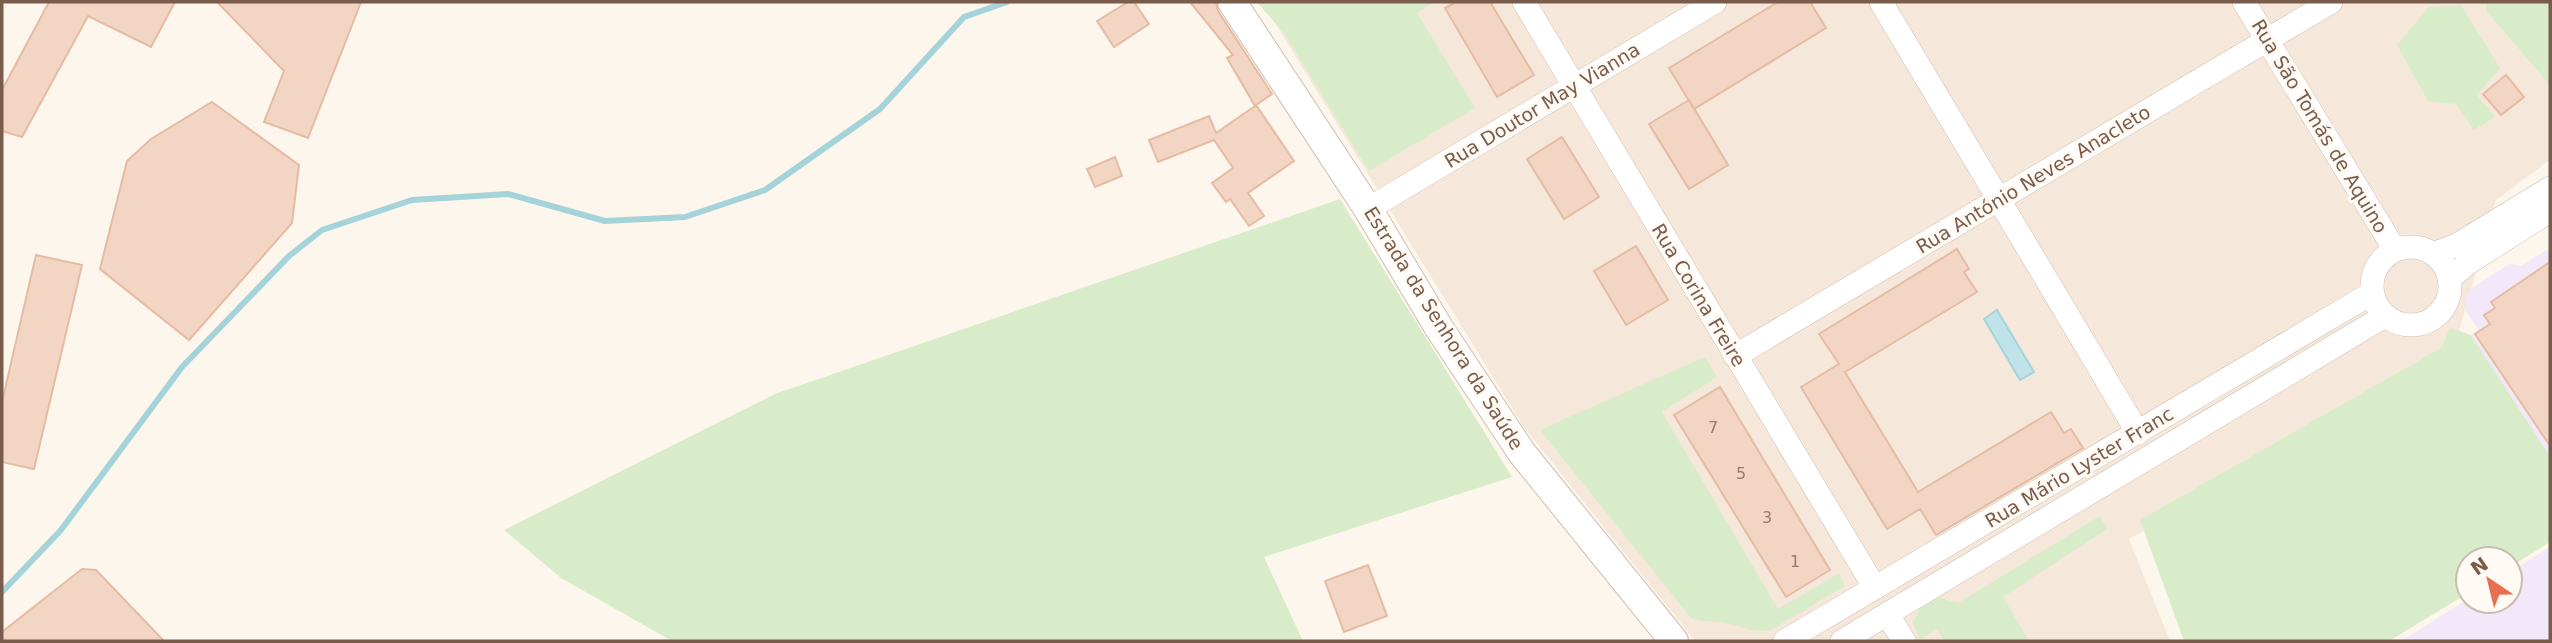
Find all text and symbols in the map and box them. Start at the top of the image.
street label: Rua São Tomás de Aquino [2247,15,2393,237]
street label: Rua Doutor May Vianna [1440,38,1644,172]
street label: Rua António Neves Anacleto [1912,100,2154,258]
street label: Estrada da Senhora da Saúde [1360,202,1528,454]
street label: Rua Corina Freire [1648,220,1750,370]
street label: Rua Mário Lyster Franc [1981,402,2177,532]
house number: 7 [1708,418,1718,437]
house number: 5 [1736,464,1746,483]
house number: 3 [1762,508,1772,527]
north arrow [2454,545,2524,615]
house number: 1 [1790,552,1800,571]
text: N [2466,553,2492,580]

